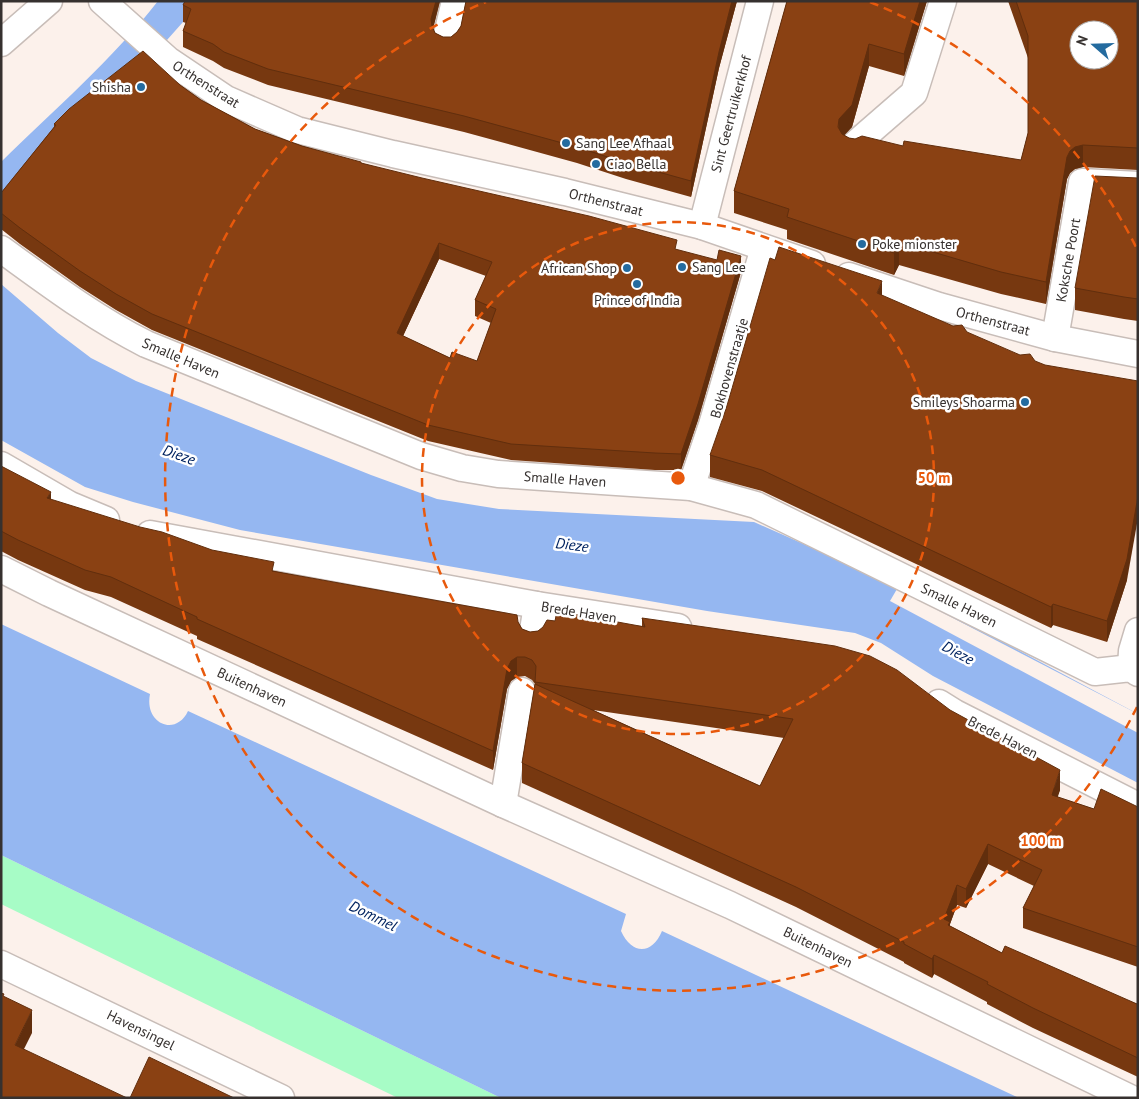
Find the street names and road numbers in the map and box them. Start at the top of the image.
street label: Sint Geertruikerkhof [707,53,755,175]
street label: Orthenstraat [169,56,243,112]
street label: Orthenstraat [567,184,645,220]
street label: Koksche Poort [1052,216,1084,303]
street label: Orthenstraat [954,302,1032,340]
street label: Bokhovenstraatje [706,316,752,420]
street label: Smalle Haven [140,334,222,382]
street label: Smalle Haven [523,467,607,491]
street label: Smalle Haven [918,579,1000,631]
street label: Brede Haven [540,597,618,627]
street label: Buitenhaven [214,663,290,711]
street label: Brede Haven [965,712,1041,762]
street label: Buitenhaven [780,923,856,971]
street label: Havensingel [104,1006,178,1054]

